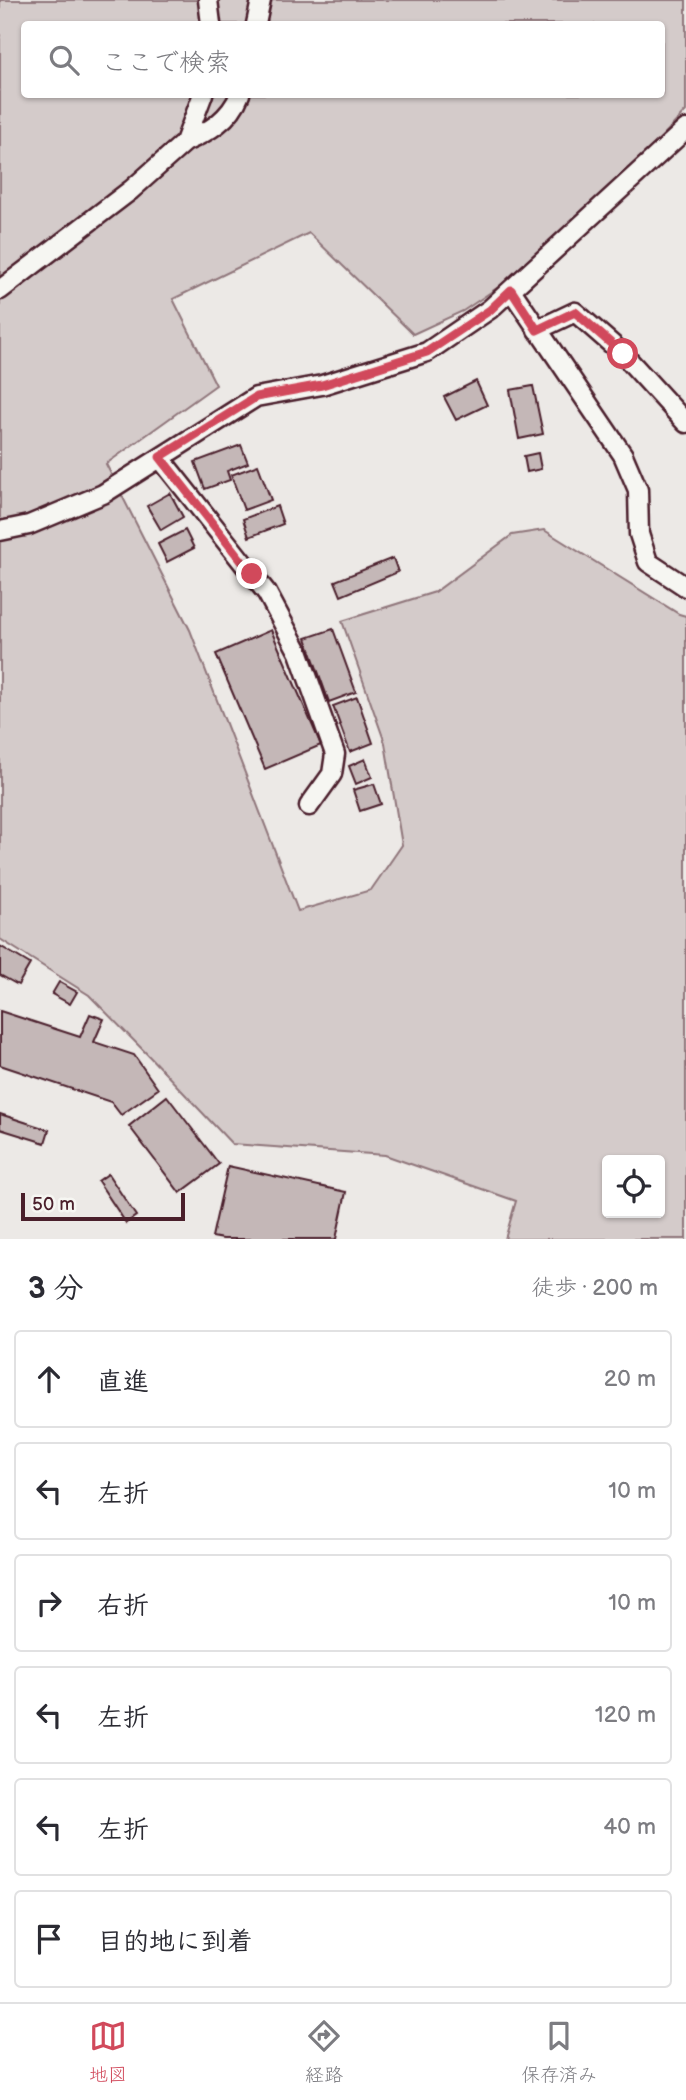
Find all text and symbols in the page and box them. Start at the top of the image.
search box [21,21,665,98]
icon: search [45,41,83,79]
text: ここで検索 [101,48,231,79]
route start [607,338,638,369]
route end [236,558,267,589]
map controls [602,1155,665,1218]
button: locate [602,1155,665,1218]
scale bar [21,1190,186,1222]
text: 50 m [32,1193,75,1216]
text: 3 分 [28,1271,84,1307]
text: 徒歩 · 200 m [531,1274,658,1302]
icon: ahead [30,1360,68,1398]
text: 20 m [604,1365,656,1393]
text: 直進 [97,1367,149,1398]
icon: left [30,1472,68,1510]
text: 10 m [608,1477,656,1505]
text: 左折 [97,1479,149,1510]
icon: right [30,1584,68,1622]
text: 10 m [608,1589,656,1617]
text: 右折 [97,1591,149,1622]
icon: left [30,1696,68,1734]
text: 120 m [595,1701,656,1729]
text: 左折 [97,1703,149,1734]
icon: left [30,1808,68,1846]
text: 40 m [603,1813,656,1841]
text: 左折 [97,1815,149,1846]
icon: arrive [30,1920,68,1958]
text: 目的地に到着 [97,1927,253,1958]
tab: 地図 [89,2017,127,2087]
tab: 経路 [305,2017,343,2087]
tab: 保存済み [521,2017,597,2087]

